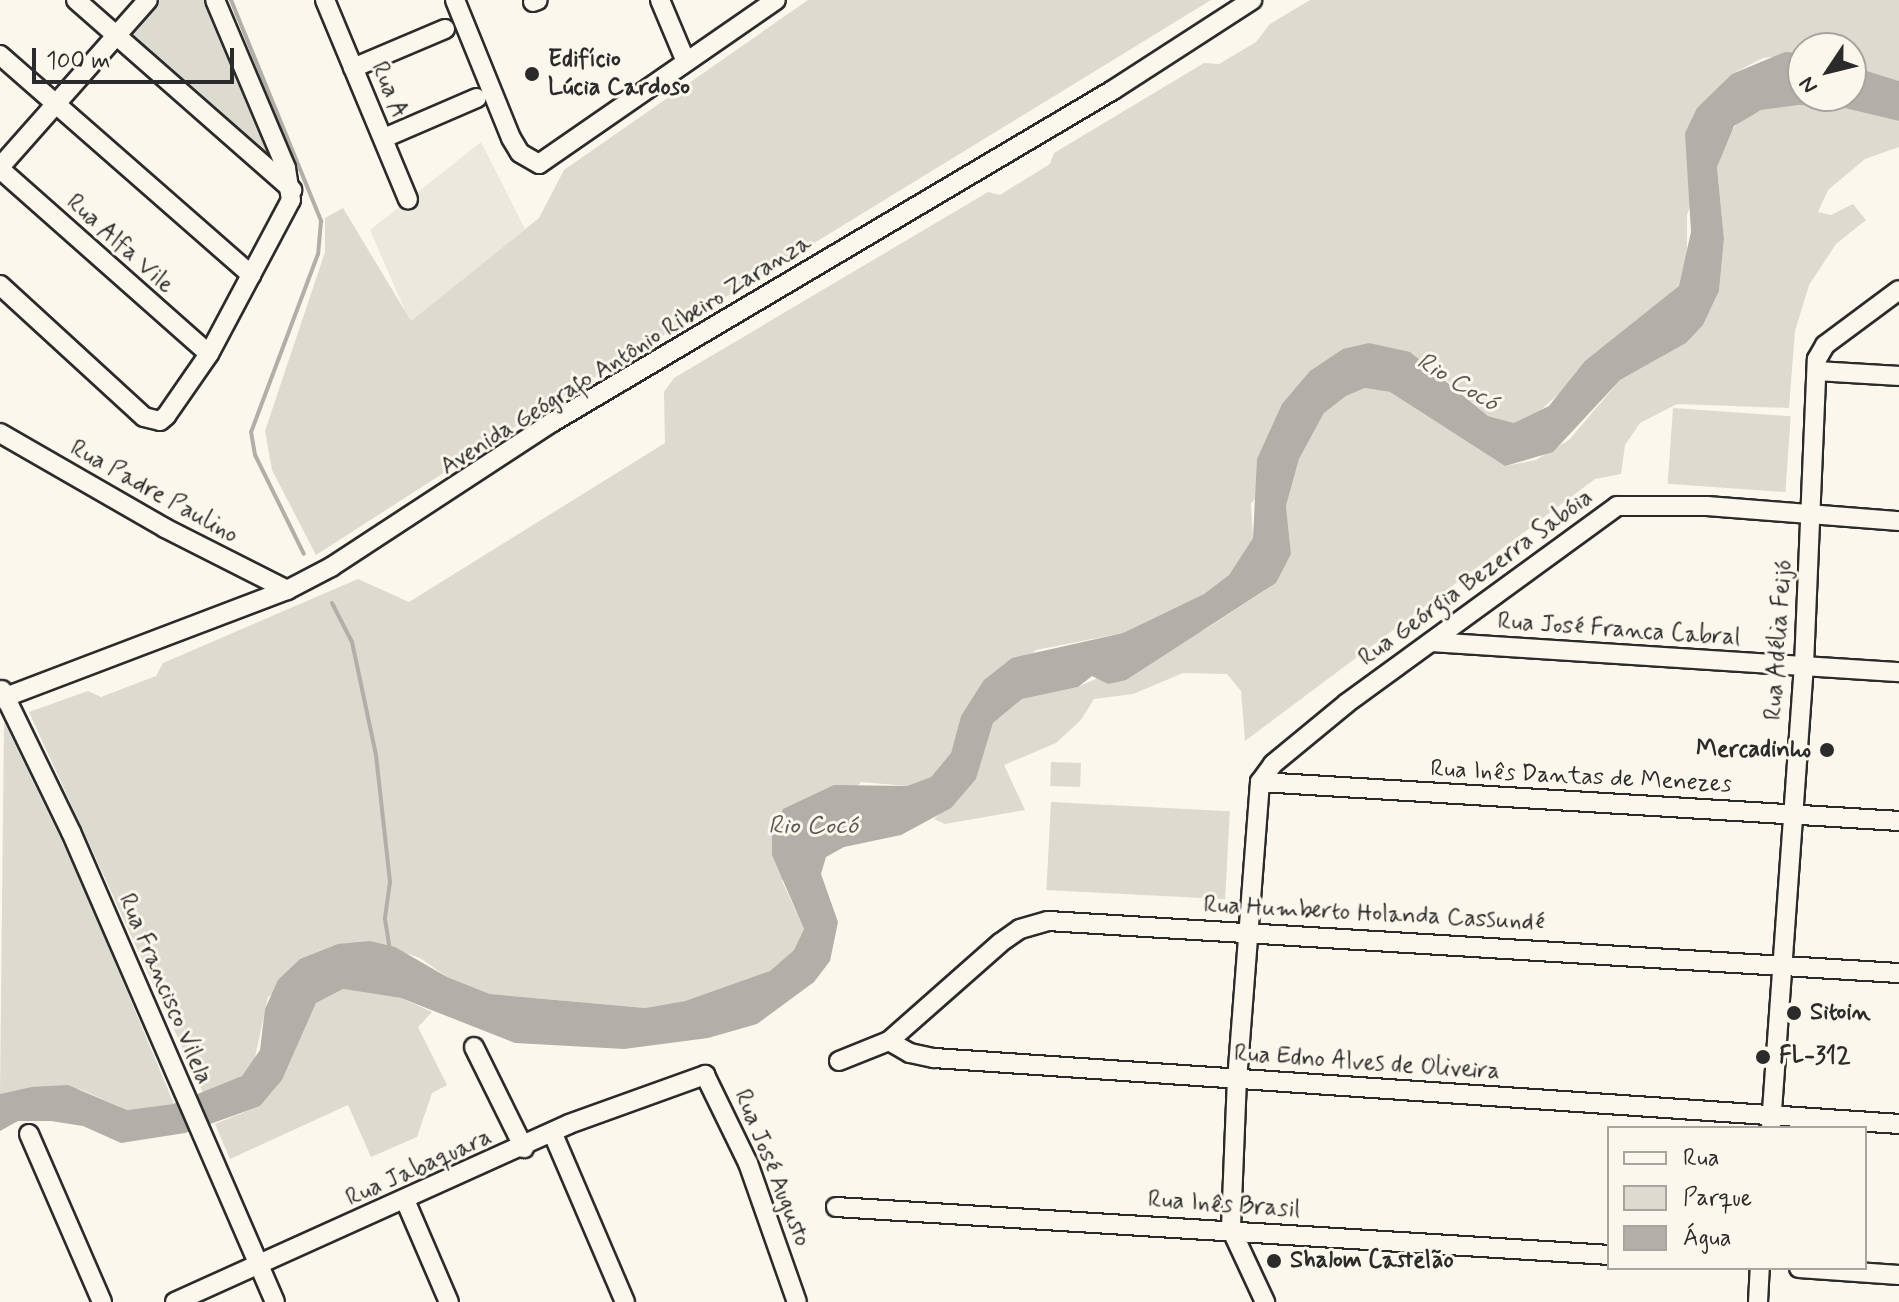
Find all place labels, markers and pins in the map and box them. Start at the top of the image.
place label: Edifício Lúcia Cardoso [548,46,688,102]
marker: Edifício Lúcia Cardoso [523,65,541,83]
place label: Mercadinho [1696,736,1811,764]
marker: Mercadinho [1818,741,1836,759]
place label: Sitoin [1810,999,1871,1027]
marker: Sitoin [1785,1004,1803,1022]
place label: FL-312 [1779,1043,1850,1071]
marker: FL-312 [1754,1048,1772,1066]
place label: Shalom Castelão [1290,1247,1455,1275]
marker: Shalom Castelão [1265,1252,1283,1270]

